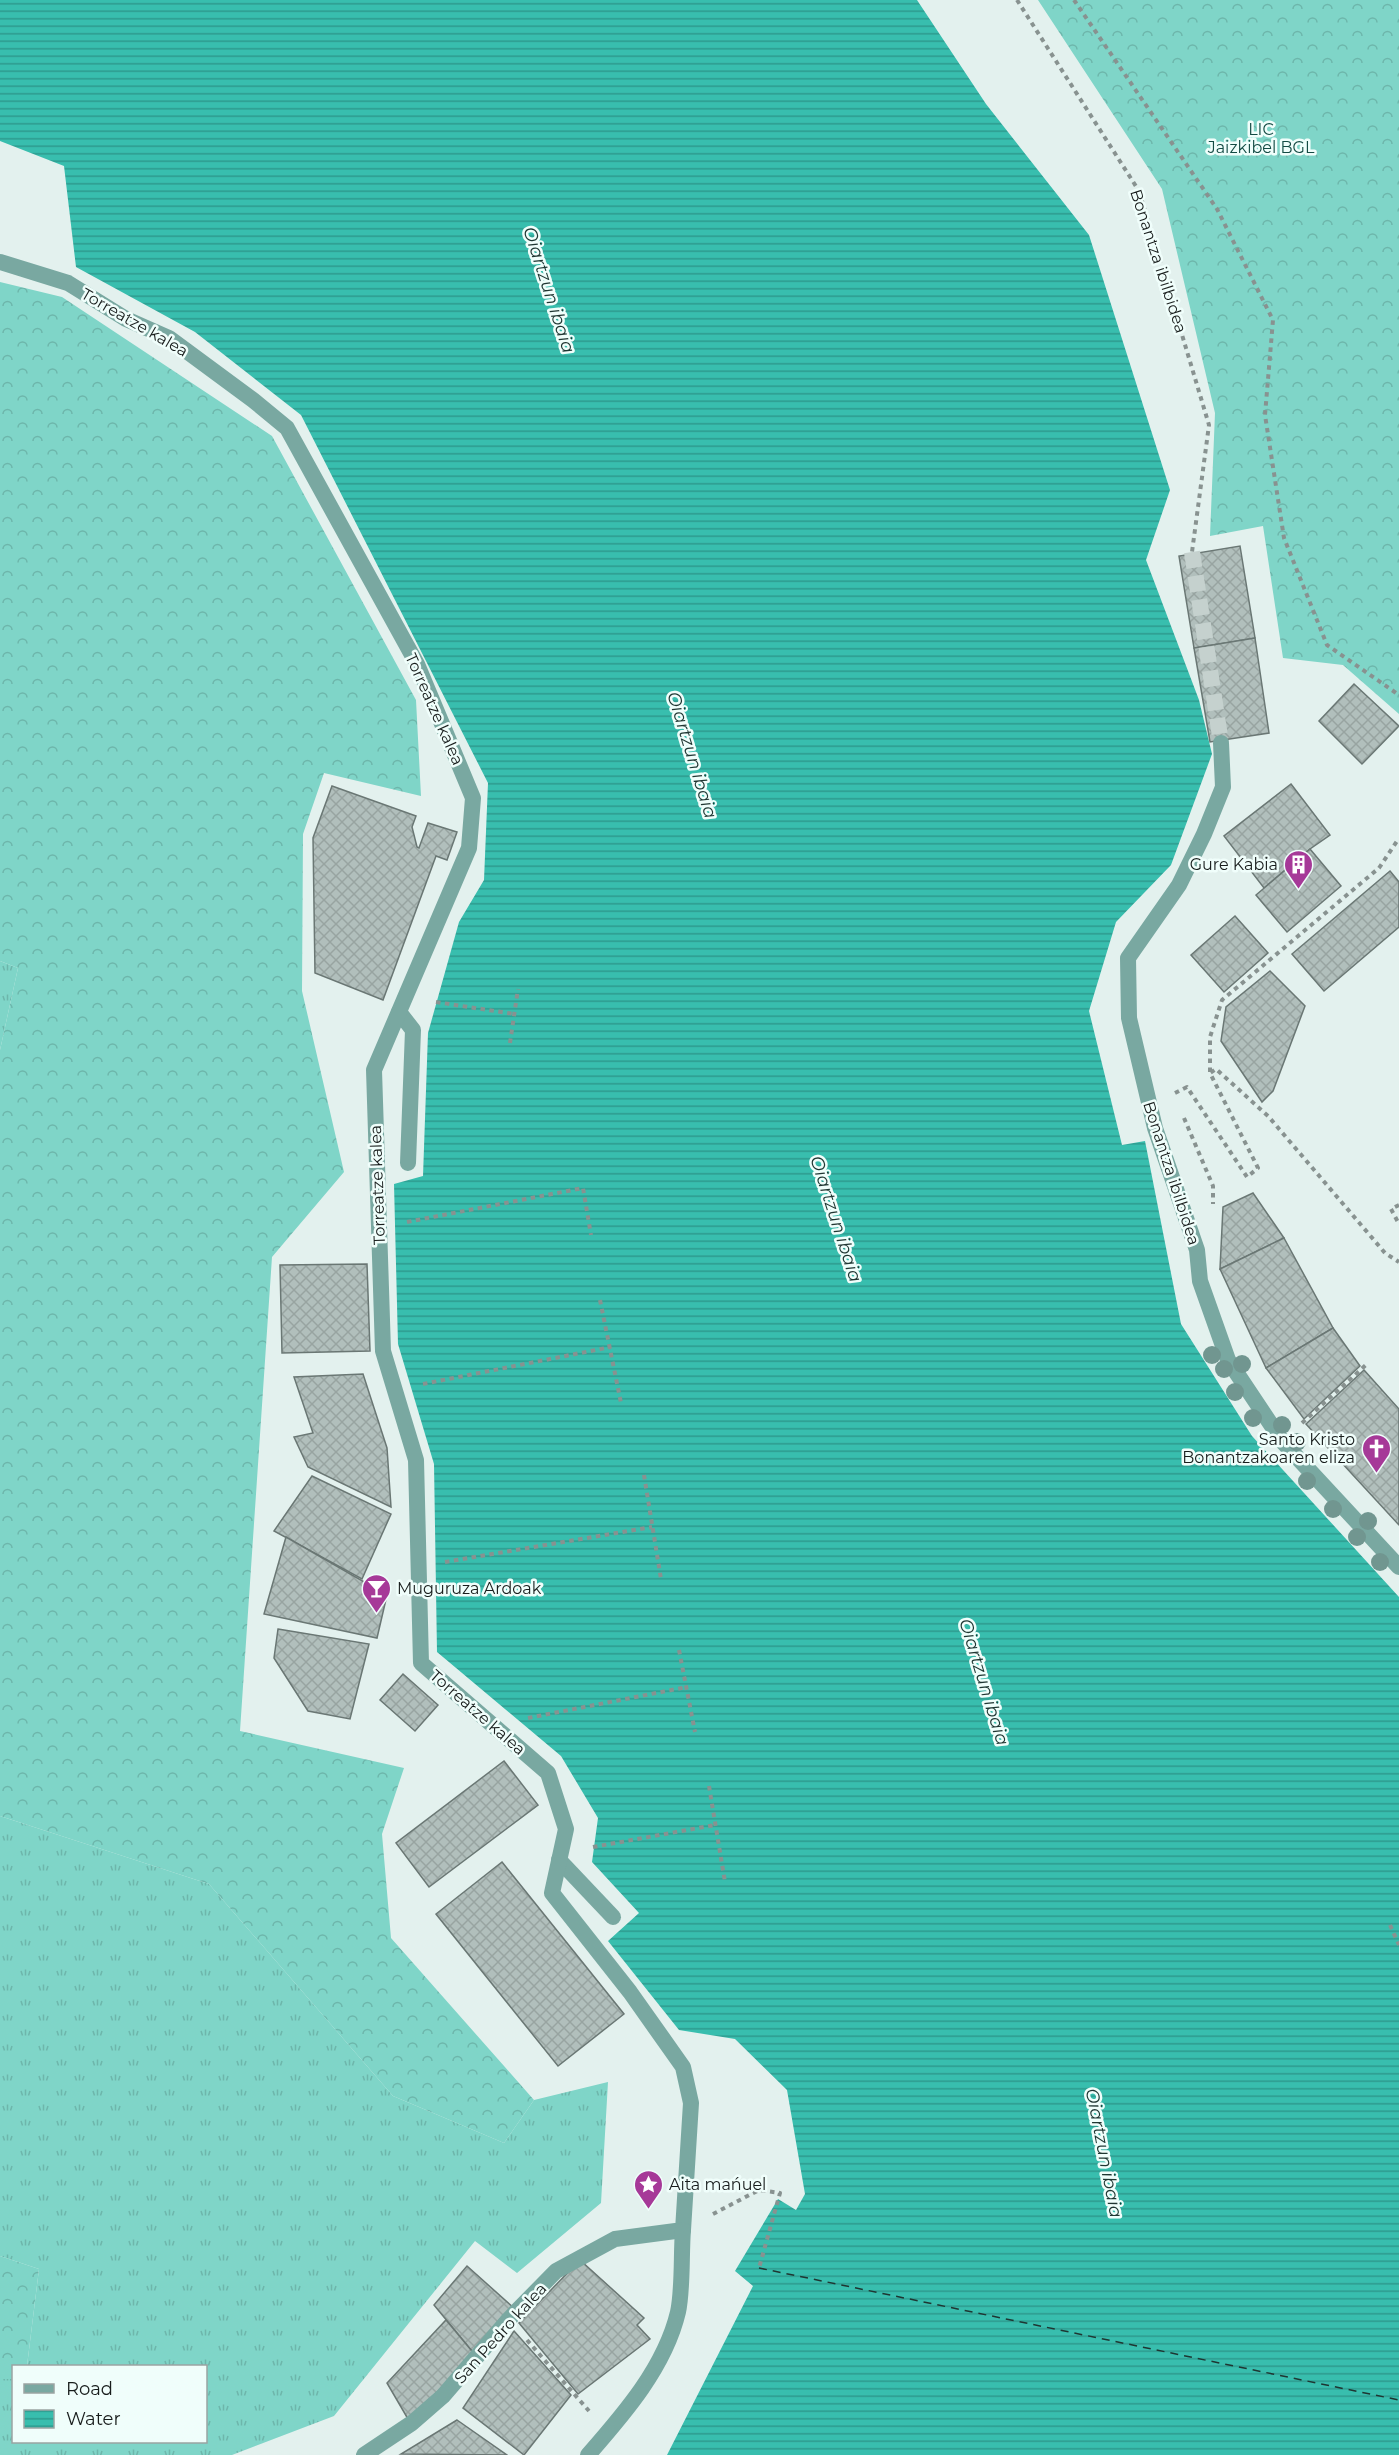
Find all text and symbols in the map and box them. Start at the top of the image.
park label: LIC Jaizkibel BGL [1207,120,1315,157]
street label: Bonantza ibilbidea [1126,187,1191,335]
water label: Oiartzun ibaia [518,224,580,356]
street label: Torreatze kalea [78,284,192,361]
street label: Torreatze kalea [401,650,468,768]
water label: Oiartzun ibaia [662,689,722,821]
building icon: Gure Kabia [1283,848,1315,890]
place label: Gure Kabia [1190,855,1278,874]
street label: Bonantza ibilbidea [1139,1099,1204,1247]
street label: Torreatze kalea [366,1125,389,1245]
water label: Oiartzun ibaia [805,1153,867,1285]
place label: Santo Kristo Bonantzakoaren eliza [1182,1430,1355,1467]
church icon: Santo Kristo Bonantzakoaren eliza [1360,1432,1392,1474]
bar icon: Muguruza Ardoak [360,1572,392,1614]
place label: Muguruza Ardoak [397,1579,542,1598]
water label: Oiartzun ibaia [954,1616,1014,1748]
street label: Torreatze kalea [426,1666,529,1759]
water label: Oiartzun ibaia [1081,2086,1127,2220]
place icon: Aita mańuel [632,2168,664,2210]
place label: Aita mańuel [669,2175,766,2194]
street label: San Pedro kalea [450,2279,550,2387]
legend [12,2365,207,2443]
text: Road [66,2378,113,2400]
text: Water [66,2408,121,2430]

